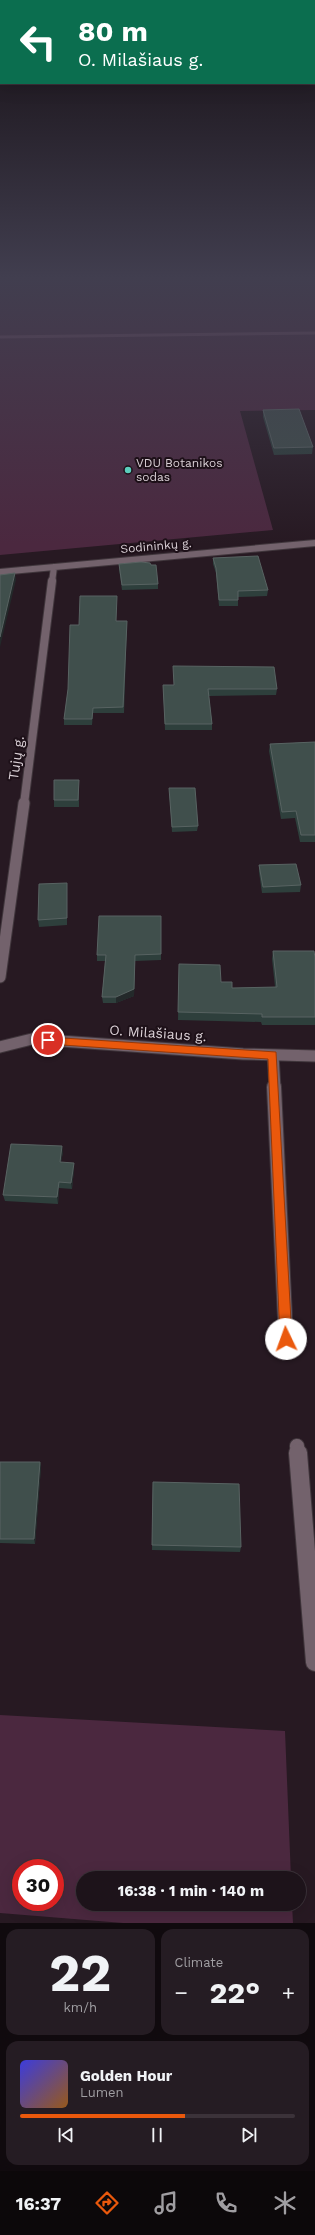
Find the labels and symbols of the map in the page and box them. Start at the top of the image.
place label: VDU Botanikos sodas [136,456,223,484]
marker: VDU Botanikos sodas [123,465,133,475]
street label: Sodininkų g. [120,536,192,556]
street label: Tujų g. [5,735,27,781]
street label: O. Milašiaus g. [109,1022,207,1044]
pin [31,1023,65,1057]
position arrow [265,1318,307,1360]
speed limit sign: 30 [12,1859,64,1911]

